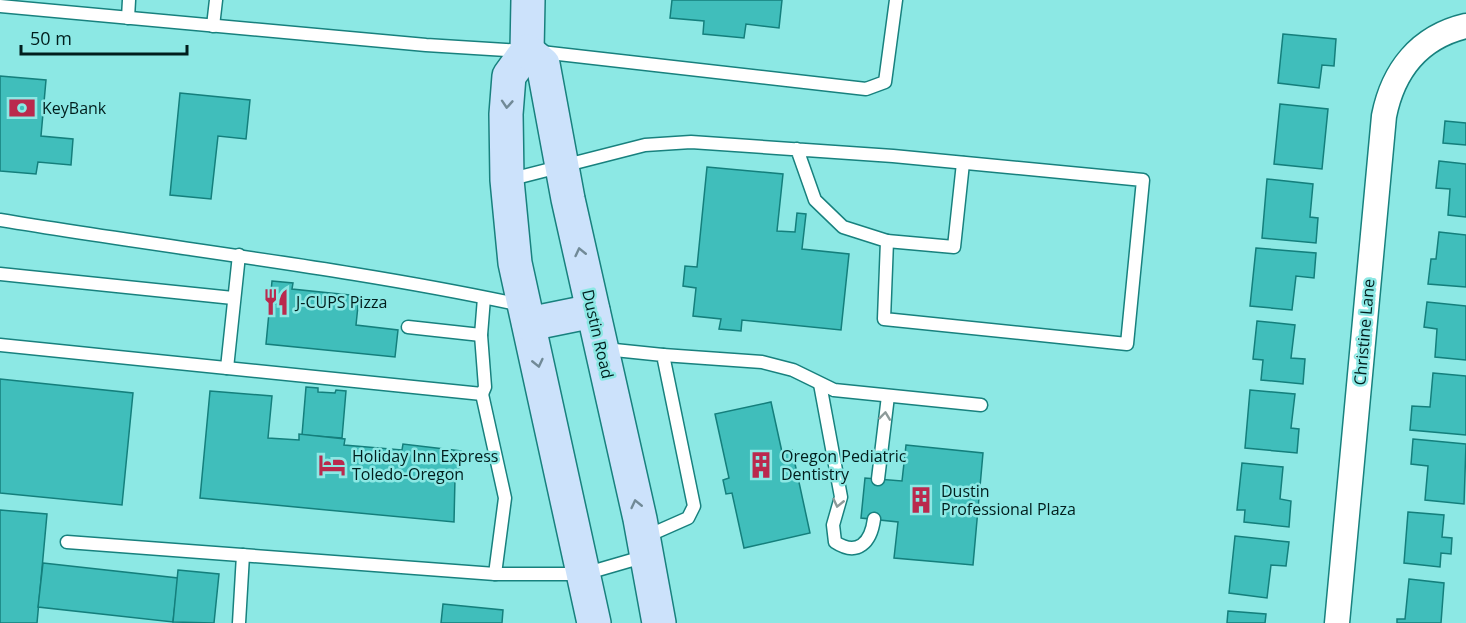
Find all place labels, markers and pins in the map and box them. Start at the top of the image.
bank icon: KeyBank [7,93,37,123]
place label: KeyBank [42,97,107,119]
restaurant icon: J-CUPS Pizza [261,287,291,317]
place label: J-CUPS Pizza [294,291,387,313]
place label: Holiday Inn Express Toledo-Oregon [352,445,498,485]
place label: Oregon Pediatric Dentistry [781,445,907,485]
hotel icon: Holiday Inn Express Toledo-Oregon [317,450,347,480]
building icon: Oregon Pediatric Dentistry [746,450,776,480]
place label: Dustin Professional Plaza [941,480,1076,520]
building icon: Dustin Professional Plaza [906,485,936,515]

